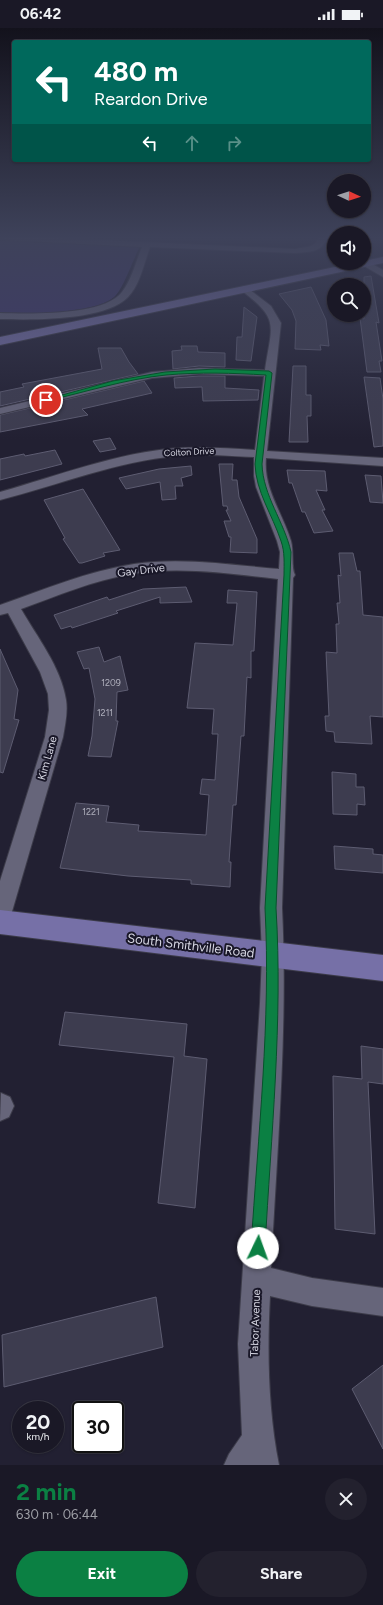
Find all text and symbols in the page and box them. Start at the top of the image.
text: 06:42 [20,5,61,23]
text: 480 m [94,54,178,88]
icon: left [28,56,80,108]
text: Reardon Drive [94,88,207,110]
icon: left [139,132,161,154]
icon: ahead [181,132,203,154]
icon: right [223,132,245,154]
north arrow [327,174,371,218]
map controls [327,174,371,322]
button: sound [327,226,371,270]
button: search [327,278,371,322]
pin [29,383,63,417]
icon: arrive [35,389,57,411]
street label: Colton Drive [164,445,214,458]
street label: Gay Drive [117,561,166,580]
house number: 1209 [101,677,121,688]
house number: 1211 [97,707,113,718]
street label: Kim Lane [35,735,60,781]
house number: 1221 [82,806,100,817]
street label: South Smithville Road [126,930,255,961]
position arrow [237,1227,279,1269]
street label: Tabor Avenue [248,1289,263,1357]
speed limit sign: 30 [72,1401,124,1453]
text: 20 [26,1410,50,1434]
text: km/h [27,1430,49,1443]
text: 2 min [16,1477,76,1506]
button: close [325,1478,367,1520]
text: 630 m · 06:44 [16,1507,98,1522]
button: Exit [16,1551,188,1597]
button: Share [196,1551,367,1597]

